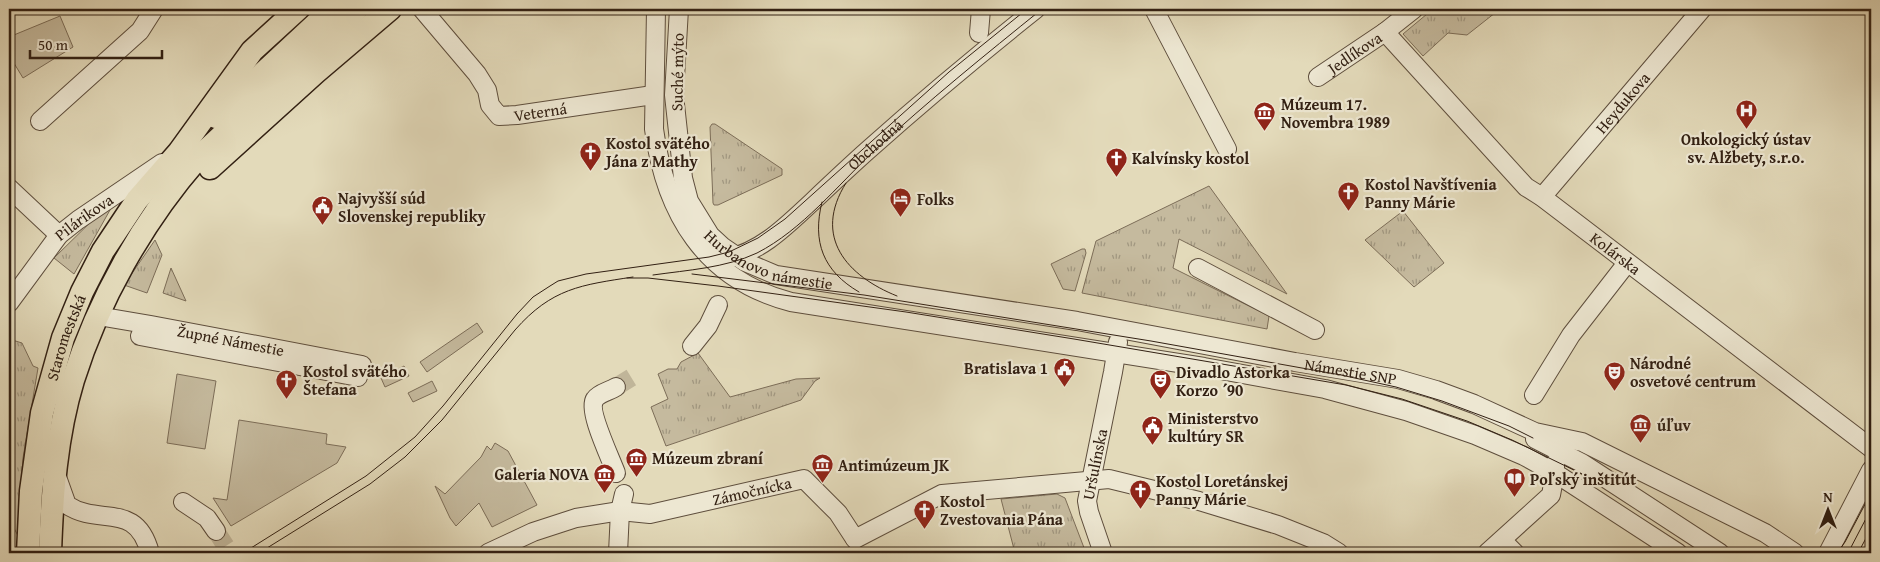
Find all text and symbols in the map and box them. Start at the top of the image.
street label: Jedlíkova [1321,25,1387,81]
scale bar [30,28,162,60]
street label: Suché mýto [664,33,690,111]
text: 50 m [38,34,69,55]
street label: Heydukova [1589,66,1656,139]
place label: Múzeum 17. Novembra 1989 [1281,92,1390,134]
street label: Veterná [512,96,569,127]
hospital icon: Onkologický ústav sv. Alžbety, s.r.o. [1734,98,1758,129]
museum icon: Múzeum 17. Novembra 1989 [1253,101,1277,132]
street label: Obchodná [842,113,908,175]
place label: Onkologický ústav sv. Alžbety, s.r.o. [1681,127,1812,169]
place label: Kostol svätého Jána z Mathy [603,131,710,173]
church icon: Kostol svätého Jána z Mathy [578,140,602,171]
church icon: Kalvínsky kostol [1104,146,1128,177]
place label: Kalvínsky kostol [1132,146,1249,170]
place label: Kostol Navštívenia Panny Márie [1365,172,1497,214]
church icon: Kostol Navštívenia Panny Márie [1337,181,1361,212]
place label: Najvyšší súd Slovenskej republiky [338,186,487,228]
street label: Pilárikova [49,187,118,246]
hotel icon: Folks [889,187,913,218]
place label: Folks [917,187,954,211]
public building icon: Najvyšší súd Slovenskej republiky [310,195,334,226]
street label: Hurbanovo námestie [699,224,834,296]
street label: Kolárska [1585,226,1646,281]
street label: Staromestská [40,290,92,383]
street label: Župné Námestie [175,318,286,362]
place label: Národné osvetové centrum [1630,351,1756,393]
street label: Námestie SNP [1303,352,1399,391]
place label: Bratislava 1 [964,356,1048,380]
public building icon: Bratislava 1 [1052,356,1076,387]
place label: Kostol svätého Štefana [303,359,407,401]
place label: Divadlo Astorka Korzo ´90 [1176,360,1291,402]
theatre icon: Národné osvetové centrum [1602,360,1626,391]
church icon: Kostol svätého Štefana [275,368,299,399]
theatre icon: Divadlo Astorka Korzo ´90 [1148,369,1172,400]
place label: Ministerstvo kultúry SR [1168,406,1259,448]
museum icon: úľuv [1629,413,1653,444]
place label: úľuv [1657,413,1692,437]
public building icon: Ministerstvo kultúry SR [1140,415,1164,446]
street label: Uršulínska [1076,426,1113,502]
museum icon: Múzeum zbraní [624,446,648,477]
place label: Múzeum zbraní [652,446,764,470]
museum icon: Antimúzeum JK [810,453,834,484]
place label: Antimúzeum JK [838,453,950,477]
place label: Galeria NOVA [495,462,590,486]
museum icon: Galeria NOVA [593,462,617,493]
library icon: Poľský inštitút [1502,467,1526,498]
place label: Poľský inštitút [1530,467,1636,491]
place label: Kostol Loretánskej Panny Márie [1156,469,1288,511]
street label: Zámočnícka [710,470,794,511]
church icon: Kostol Loretánskej Panny Márie [1128,478,1152,509]
north arrow [1802,484,1852,534]
text: N [1823,487,1833,507]
place label: Kostol Zvestovania Pána [940,489,1064,531]
church icon: Kostol Zvestovania Pána [912,498,936,529]

